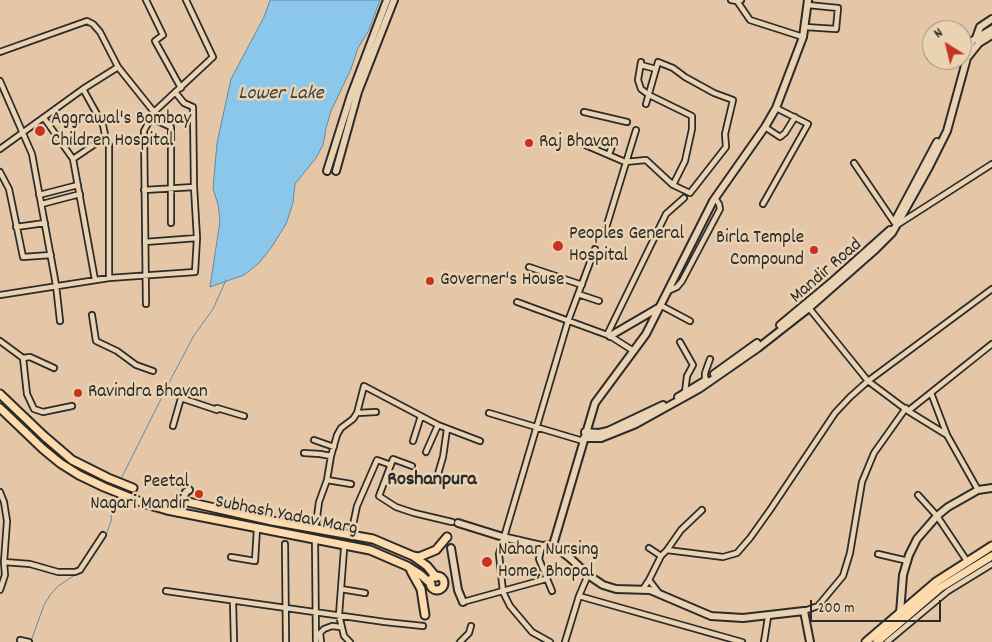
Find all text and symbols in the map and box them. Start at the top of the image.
north arrow [922,20,972,70]
text: N [930,24,947,44]
water label: Lower Lake [238,83,324,107]
place label: Aggrawal's Bombay Children Hospital [51,109,191,153]
marker: Aggrawal's Bombay Children Hospital [33,124,47,138]
place label: Raj Bhavan [539,132,619,154]
marker: Raj Bhavan [523,137,535,149]
place label: Peoples General Hospital [569,224,684,268]
place label: Birla Temple Compound [716,228,804,272]
street label: Mandir Road [786,234,868,310]
marker: Peoples General Hospital [551,239,565,253]
marker: Birla Temple Compound [808,244,820,256]
place label: Governer's House [440,270,564,292]
marker: Governer's House [424,275,436,287]
place label: Ravindra Bhavan [88,382,208,404]
marker: Ravindra Bhavan [72,387,84,399]
district label: Roshanpura [387,469,477,493]
place label: Peetal Nagari Mandir [90,472,189,516]
marker: Peetal Nagari Mandir [193,488,205,500]
street label: Subhash Yadav Marg [213,492,359,542]
place label: Nahar Nursing Home, Bhopal [498,540,599,584]
marker: Nahar Nursing Home, Bhopal [480,555,494,569]
scale bar [812,590,943,622]
text: 200 m [818,598,855,620]

